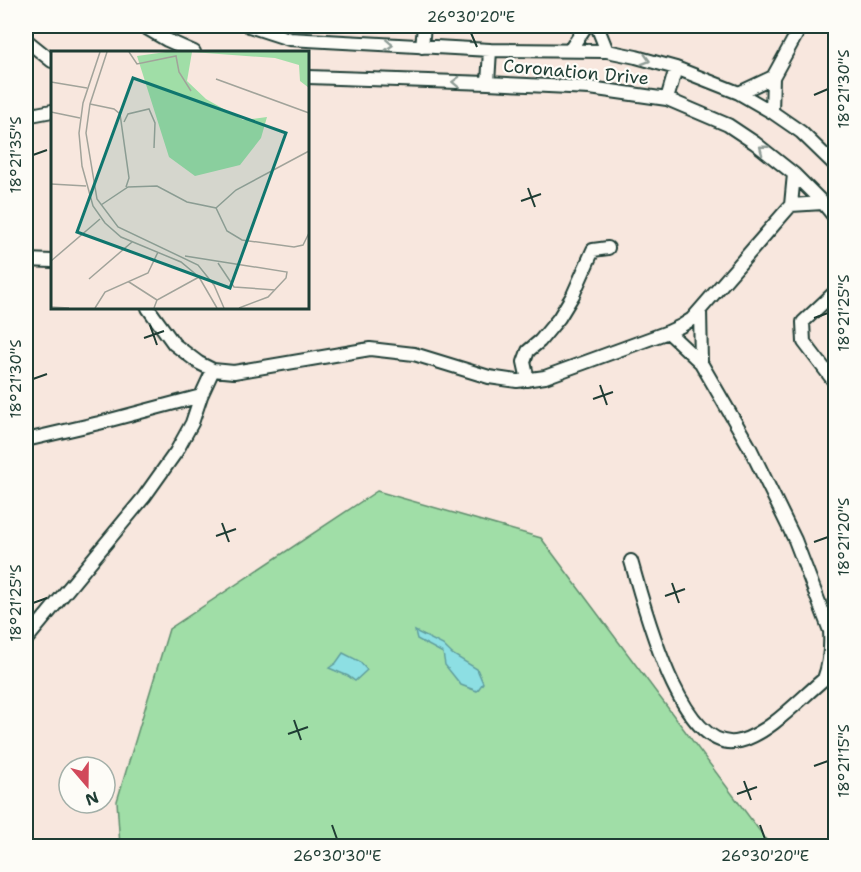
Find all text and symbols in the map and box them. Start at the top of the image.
text: 26°30'20"E [427,7,515,27]
one-way arrow [385,39,394,52]
text: 18°21'30"S [834,50,854,128]
inset map [51,51,309,309]
one-way arrow [640,53,651,65]
street label: Coronation Drive [502,54,650,90]
one-way arrow [451,75,460,88]
text: 18°21'35"S [6,116,26,194]
one-way arrow [759,146,770,157]
text: 18°21'25"S [834,274,854,352]
text: 18°21'30"S [6,340,26,418]
text: 18°21'20"S [834,498,854,576]
text: 18°21'25"S [6,564,26,642]
text: 18°21'15"S [834,724,854,798]
north arrow [57,755,117,815]
text: N [82,787,102,811]
text: 26°30'30"E [293,846,381,866]
text: 26°30'20"E [721,846,809,866]

